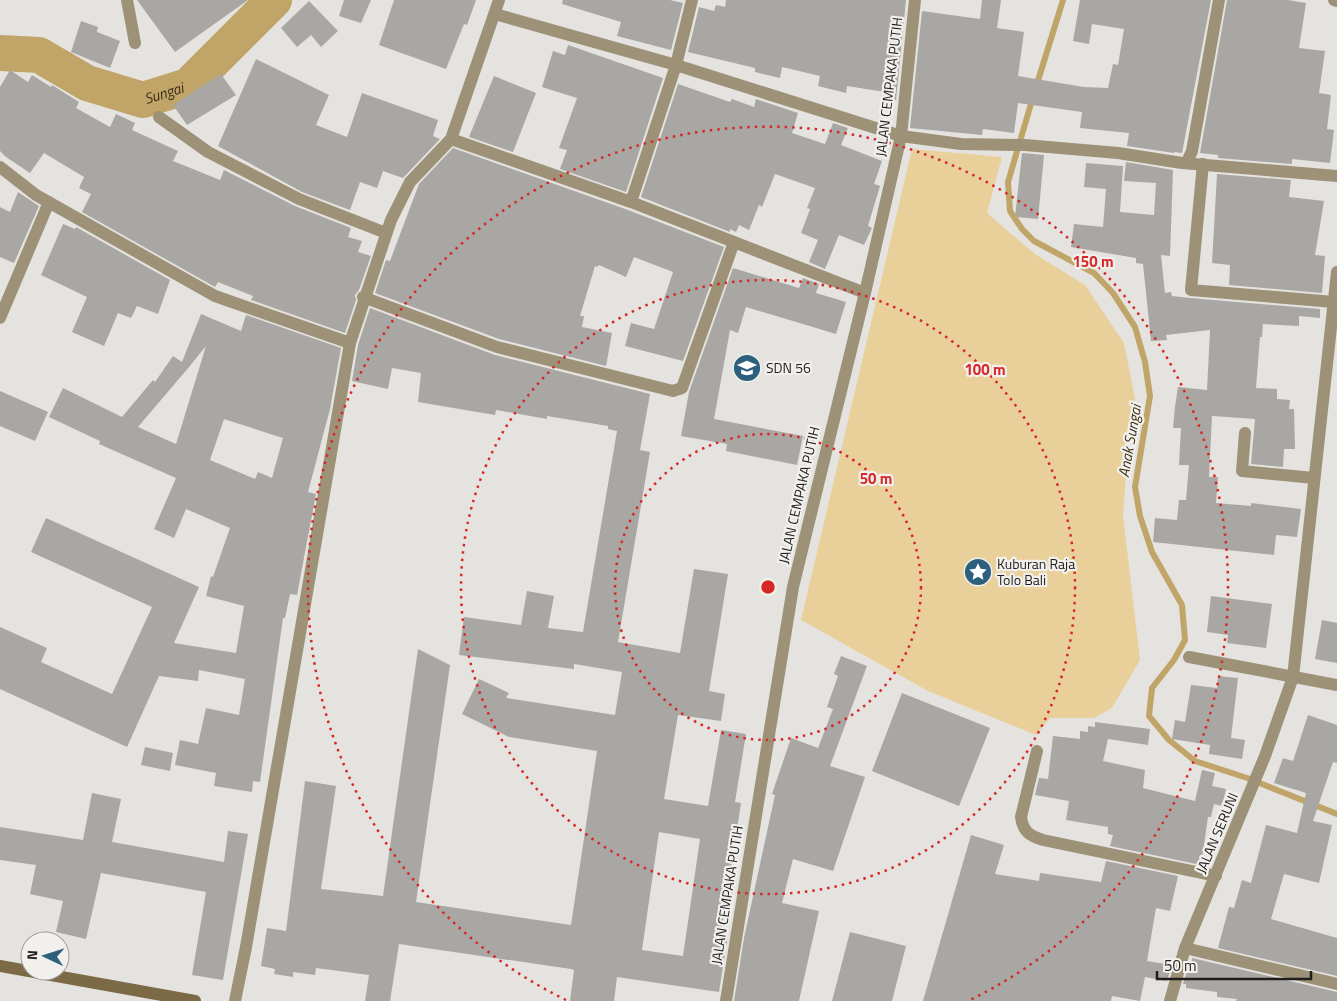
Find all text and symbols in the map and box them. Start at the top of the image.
street label: JALAN CEMPAKA PUTIH [870,16,907,158]
water label: Sungai [141,76,188,110]
text: 150 m [1072,250,1114,273]
school or university icon: SDN 56 [732,353,762,383]
place label: SDN 56 [766,357,811,378]
text: 100 m [964,358,1006,381]
water label: Anak Sungai [1112,401,1148,479]
street label: JALAN CEMPAKA PUTIH [773,424,825,566]
text: 50 m [860,467,892,490]
place label: Kuburan Raja Tolo Bali [997,553,1075,590]
place icon: Kuburan Raja Tolo Bali [963,557,993,587]
centre of rings [759,578,777,596]
street label: JALAN SERUNI [1190,789,1243,876]
street label: JALAN CEMPAKA PUTIH [705,824,748,966]
north arrow [20,931,70,981]
scale bar [1157,948,1311,980]
text: N [21,949,42,961]
text: 50 m [1164,954,1197,977]

